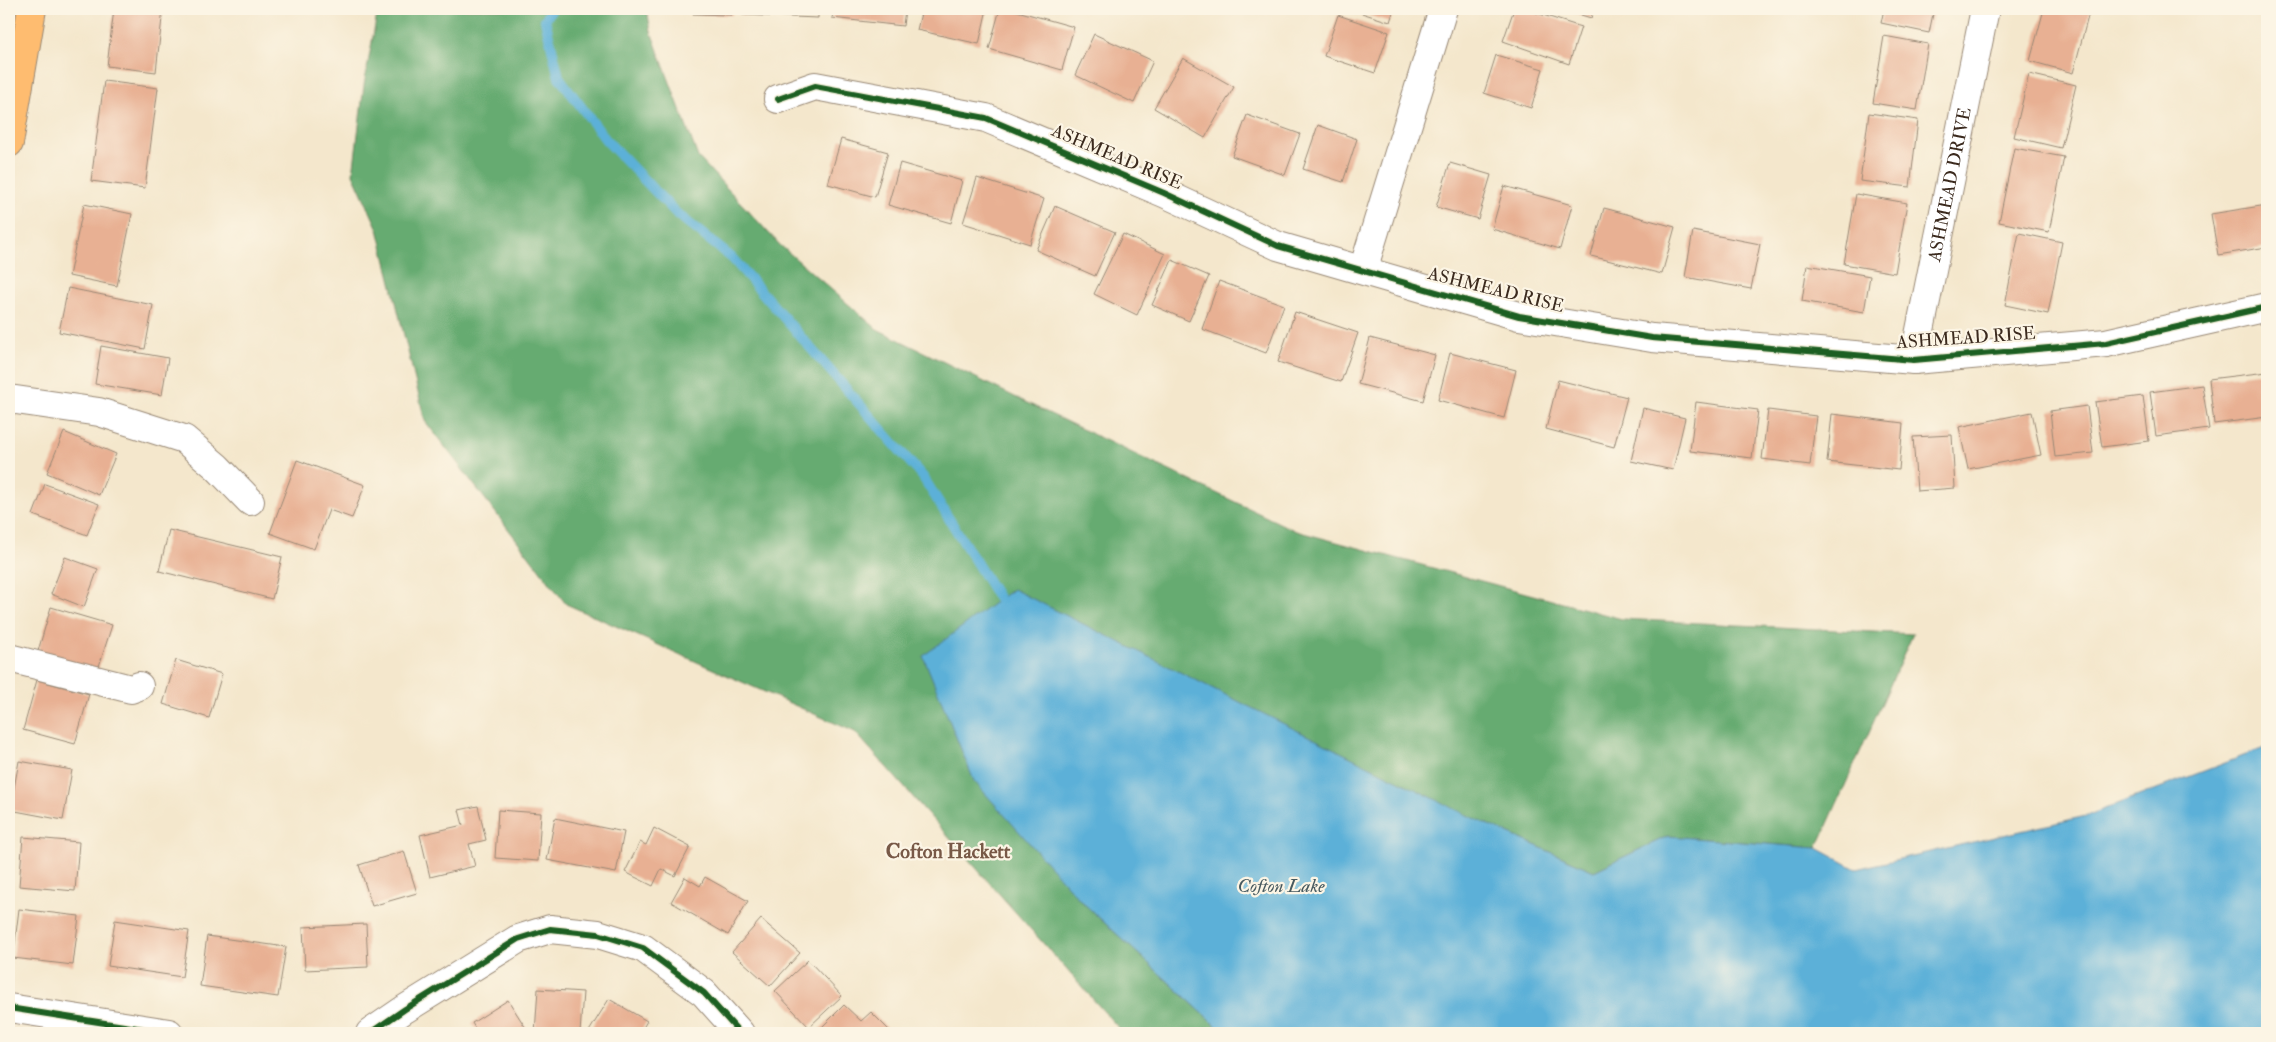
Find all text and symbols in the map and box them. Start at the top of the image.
street label: ASHMEAD DRIVE [1922,105,1976,265]
street label: ASHMEAD RISE [1047,119,1186,195]
street label: ASHMEAD RISE [1425,262,1567,318]
street label: ASHMEAD RISE [1895,322,2036,354]
district label: Cofton Hackett [886,839,1011,864]
water label: Cofton Lake [1237,874,1325,898]

